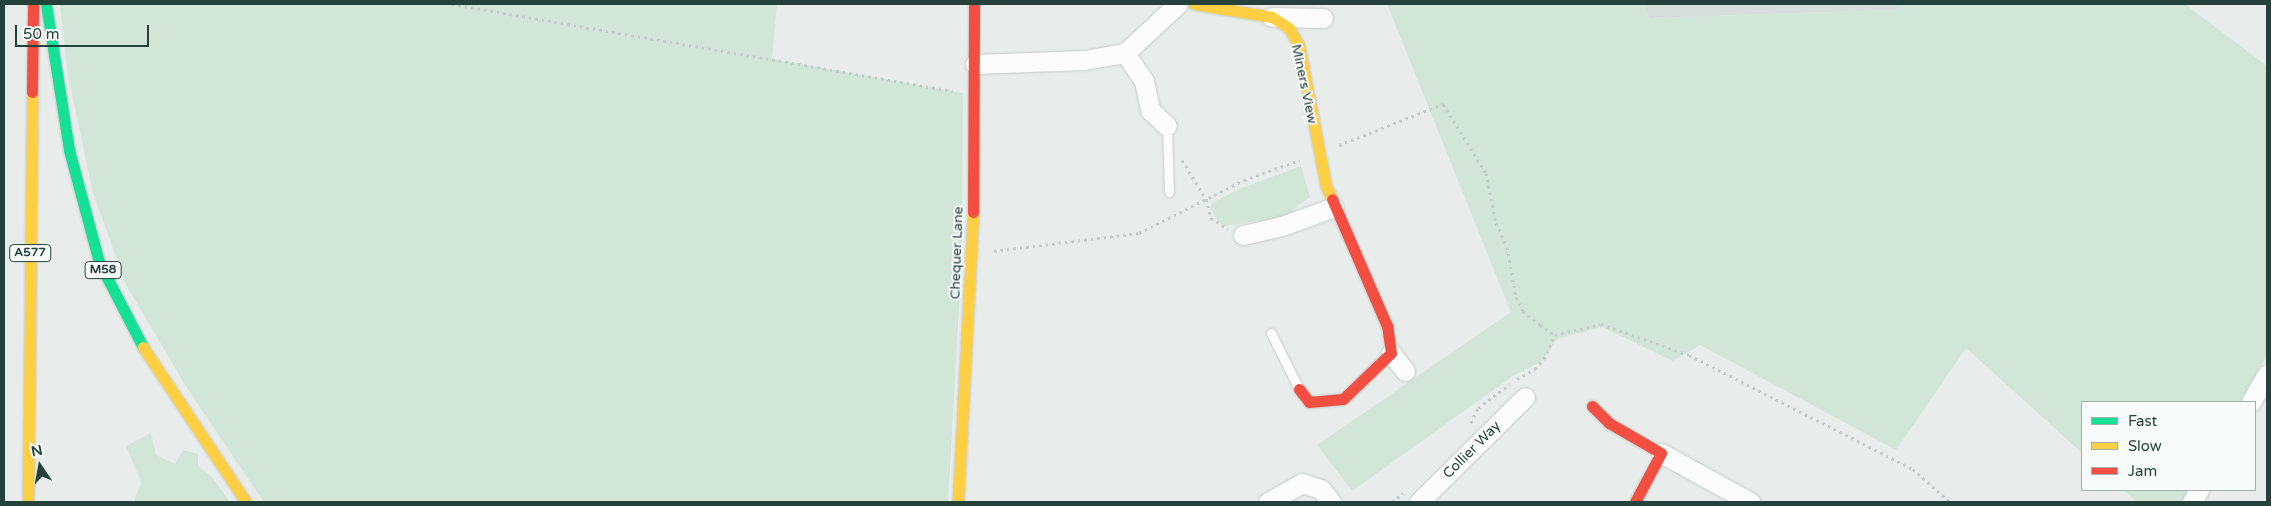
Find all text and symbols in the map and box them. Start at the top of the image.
scale bar [18,15,151,47]
text: 50 m [23,25,60,43]
street label: Miners View [1287,43,1321,125]
street label: Chequer Lane [947,206,967,300]
road number: A577 [9,244,51,262]
road number: M58 [84,260,122,280]
legend [2081,401,2256,491]
text: Fast [2128,412,2157,430]
street label: Collier Way [1440,418,1504,482]
text: Slow [2128,437,2162,455]
north arrow [15,441,65,491]
text: N [30,441,44,460]
text: Jam [2128,462,2157,480]

